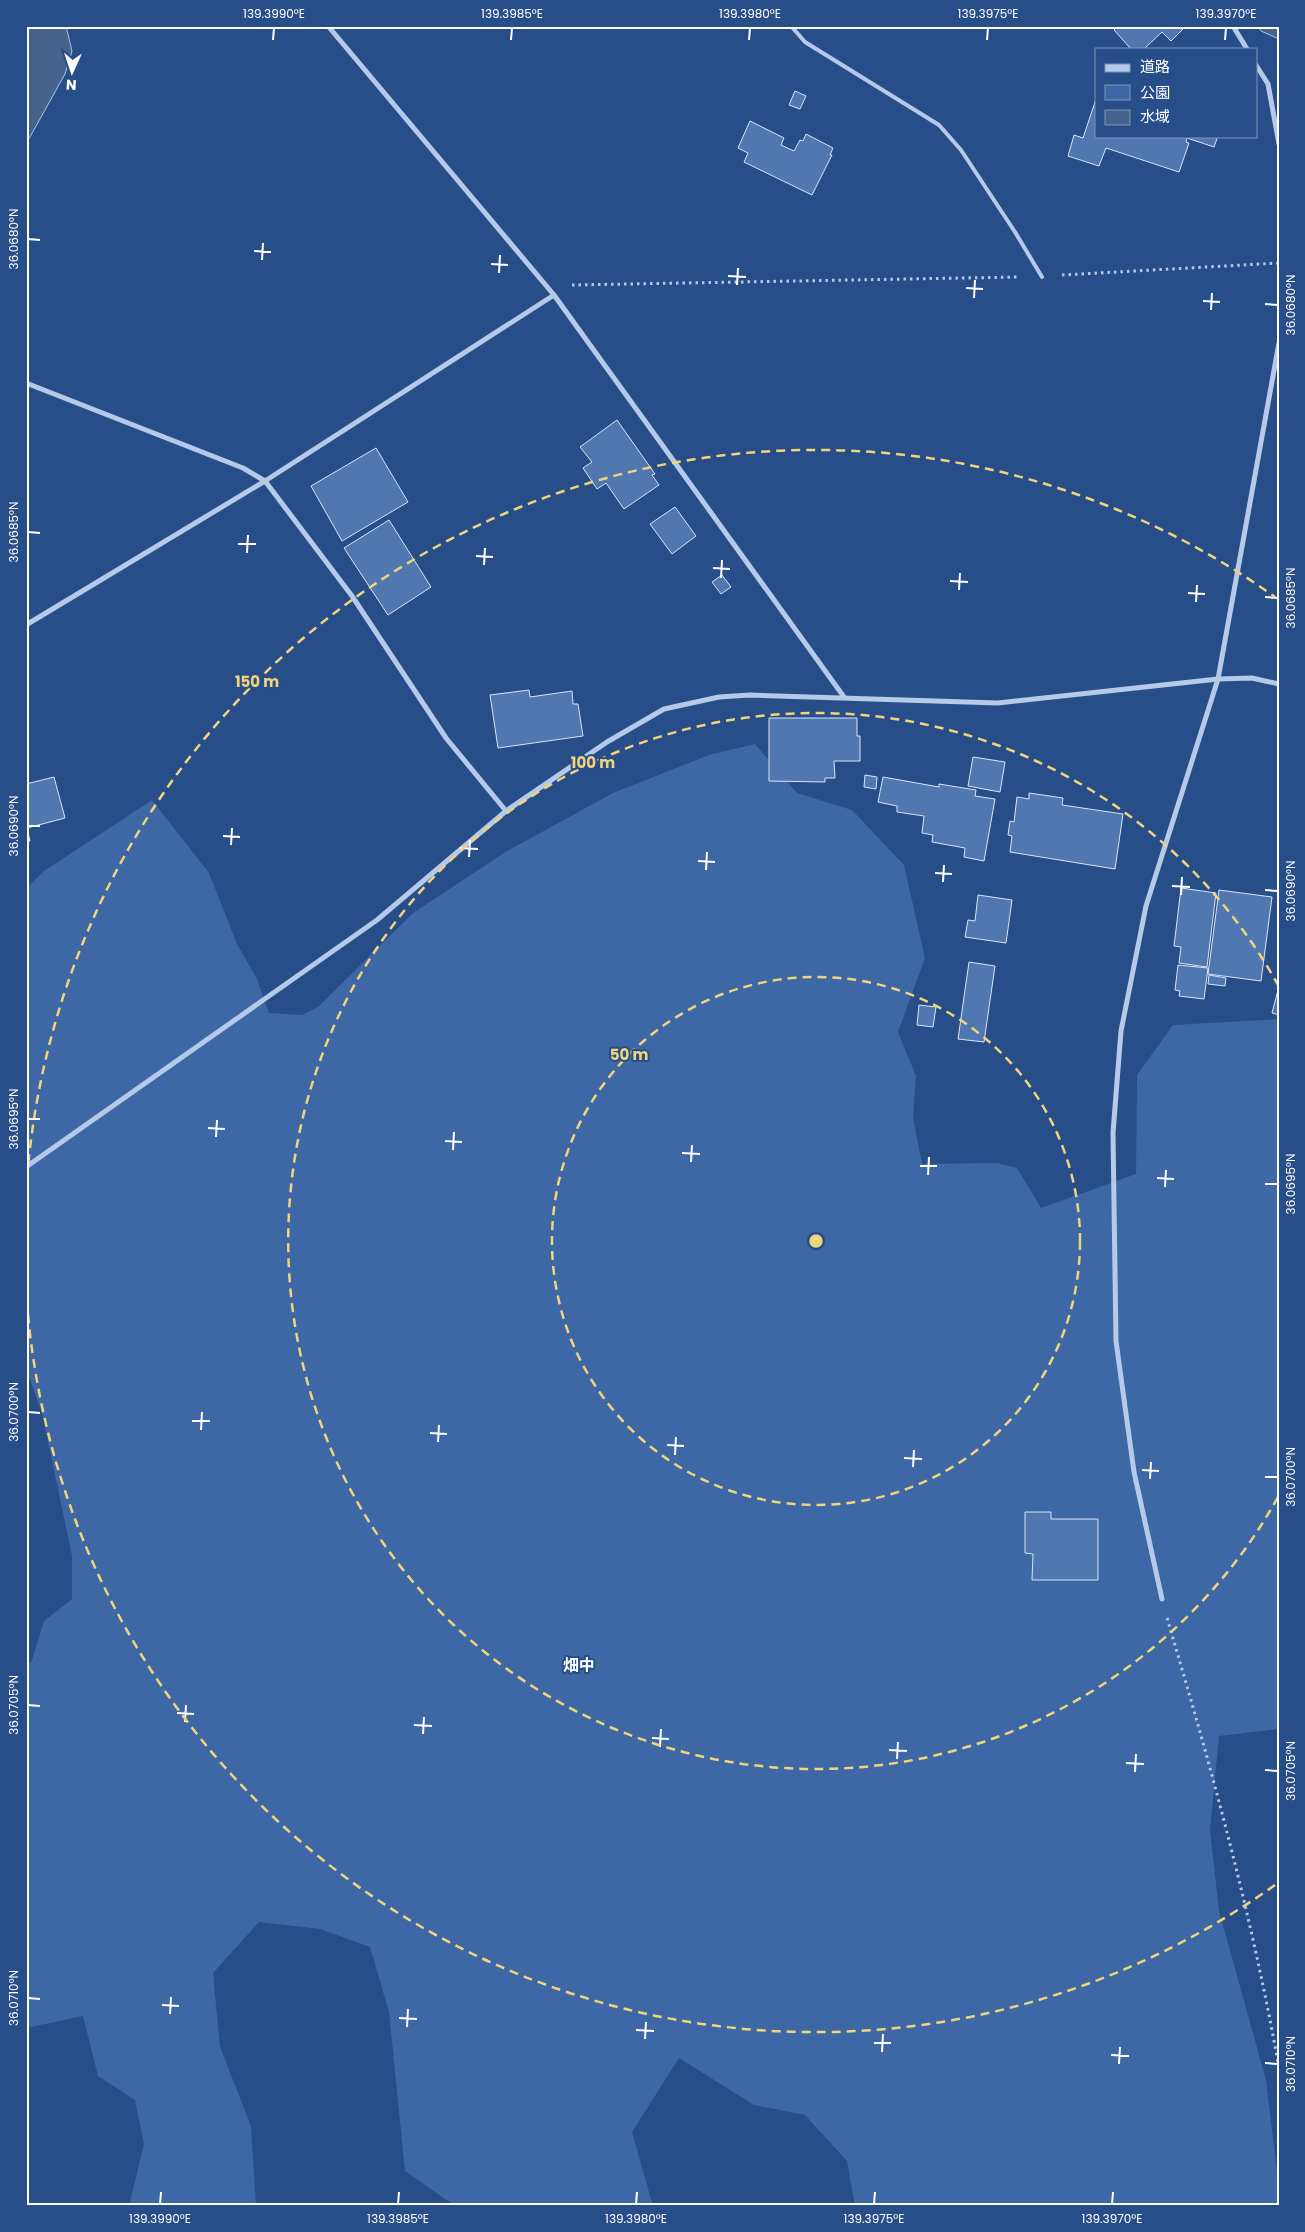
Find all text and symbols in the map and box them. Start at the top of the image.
text: 139.3990°E [243,5,305,22]
text: 139.3985°E [481,5,543,22]
text: 139.3980°E [719,5,781,22]
text: 139.3975°E [958,5,1018,22]
text: 139.3970°E [1196,5,1256,22]
north arrow [48,48,98,98]
legend [1095,48,1258,138]
text: 道路 [1140,56,1170,77]
text: N [66,75,77,95]
text: 公園 [1140,82,1170,103]
text: 水域 [1140,106,1170,127]
text: 36.0680°N [5,209,22,269]
text: 36.0680°N [1282,275,1299,335]
text: 36.0685°N [5,502,22,562]
text: 36.0685°N [1282,568,1299,628]
text: 150 m [235,671,279,692]
text: 100 m [571,752,615,773]
text: 36.0690°N [5,796,22,856]
text: 36.0690°N [1282,861,1299,921]
text: 50 m [610,1044,648,1065]
text: 36.0695°N [5,1089,22,1149]
text: 36.0695°N [1282,1154,1299,1214]
centre of rings [807,1232,825,1250]
text: 36.0700°N [5,1382,22,1442]
text: 36.0700°N [1282,1447,1299,1507]
district label: 畑中 [563,1654,595,1677]
text: 36.0705°N [5,1675,22,1735]
text: 36.0705°N [1282,1741,1299,1801]
text: 36.0710°N [5,1970,22,2026]
text: 36.0710°N [1282,2036,1299,2092]
text: 139.3990°E [129,2210,191,2227]
text: 139.3985°E [367,2210,429,2227]
text: 139.3980°E [605,2210,667,2227]
text: 139.3975°E [844,2210,904,2227]
text: 139.3970°E [1082,2210,1142,2227]

